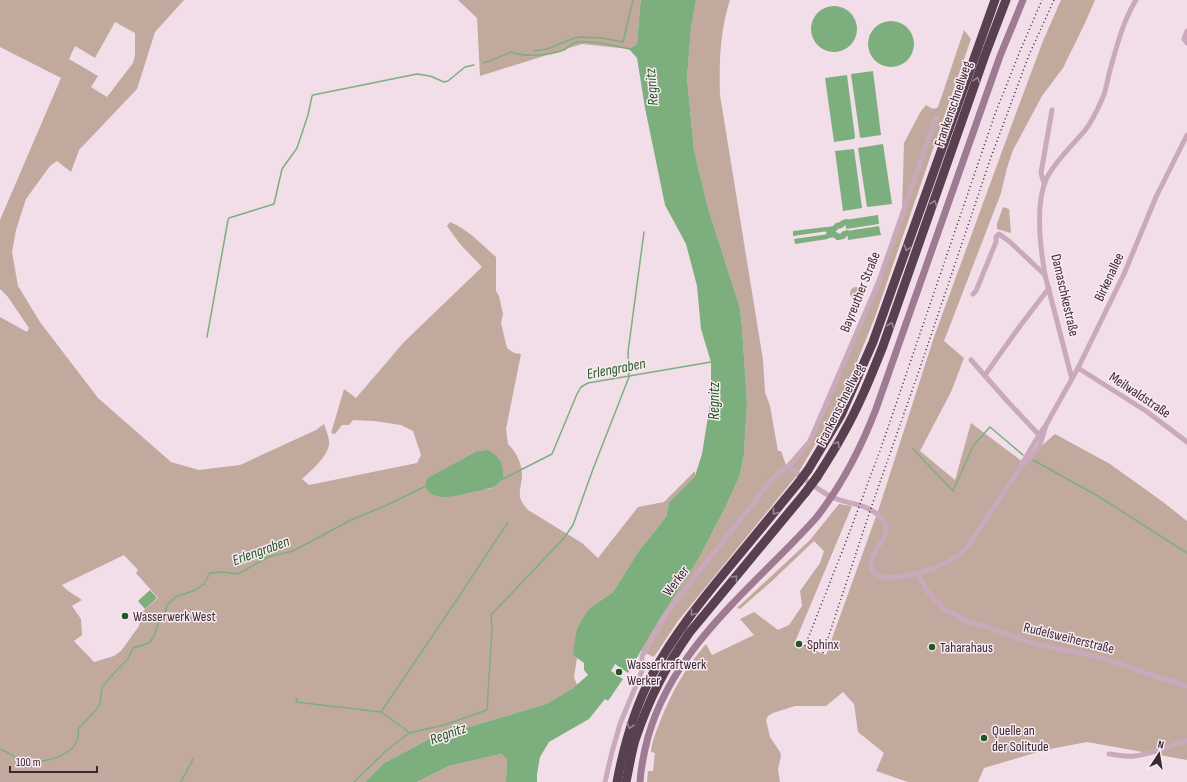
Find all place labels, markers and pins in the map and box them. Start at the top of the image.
place label: Wasserwerk West [133,608,216,625]
marker: Wasserwerk West [120,611,130,621]
place label: Sphinx [807,636,839,653]
marker: Sphinx [794,639,804,649]
place label: Taharahaus [940,639,993,656]
marker: Taharahaus [927,642,937,652]
place label: Wasserkraftwerk Werker [627,656,707,689]
marker: Wasserkraftwerk Werker [614,667,624,677]
place label: Quelle an der Solitude [992,722,1049,755]
marker: Quelle an der Solitude [979,733,989,743]

